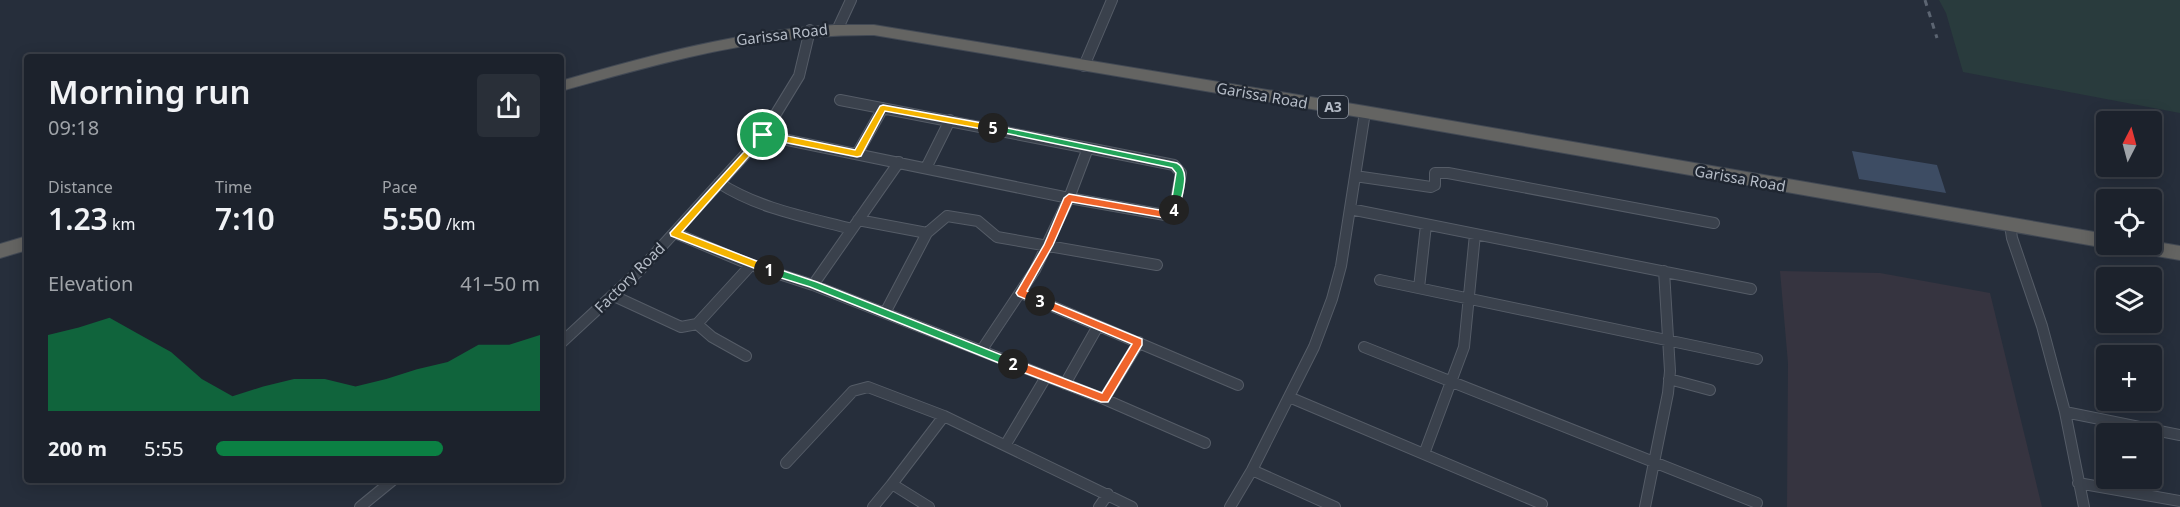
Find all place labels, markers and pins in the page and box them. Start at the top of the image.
pin [737,109,788,160]
pin: 5 [978,113,1008,143]
pin: 4 [1159,195,1189,225]
pin: 1 [754,255,784,285]
pin: 3 [1025,286,1055,316]
pin: 2 [998,349,1028,379]

